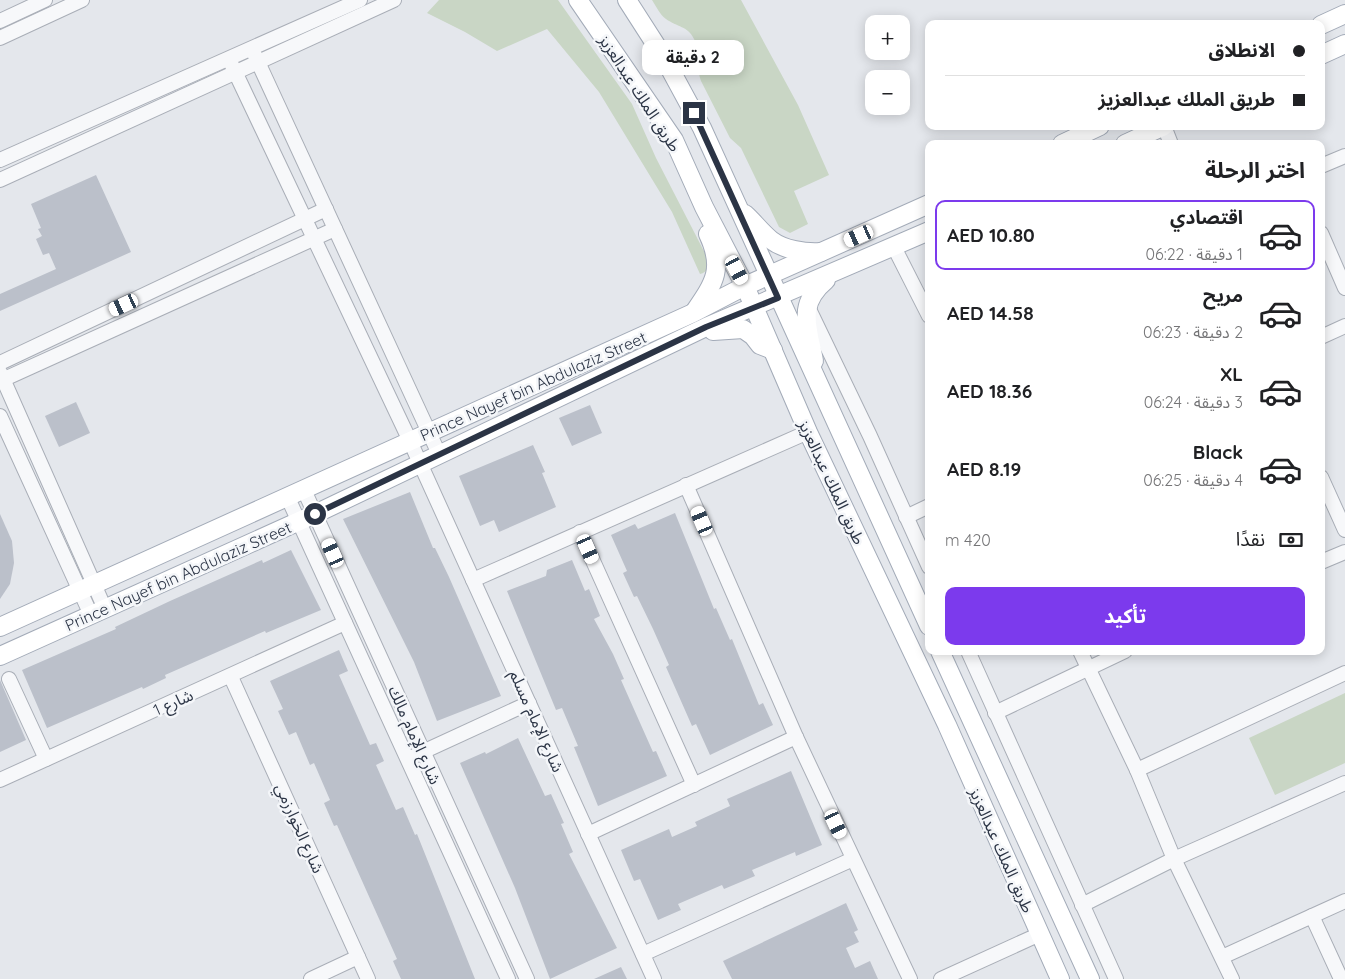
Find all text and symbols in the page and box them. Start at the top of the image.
map controls [865,15,910,115]
button: + [865,15,910,60]
street label: طريق الملك عبدالعزيز [593,30,685,156]
text: الانطلاق [1209,38,1275,62]
callout: 2 دقيقة [643,41,745,76]
text: 2 دقيقة [666,47,720,67]
button: − [865,70,910,115]
text: طريق الملك عبدالعزيز [1098,87,1275,111]
route end [683,102,705,124]
text: اختر الرحلة [1205,156,1305,184]
text: اقتصادي [1170,205,1243,229]
icon: car [1258,213,1303,258]
car [842,223,875,249]
text: AED 10.80 [947,223,1035,247]
text: 1 دقيقة · 06:22 [1146,244,1243,264]
car [723,253,750,287]
text: مريح [1203,283,1243,307]
icon: car [1258,291,1303,336]
car [107,292,140,318]
text: AED 14.58 [947,301,1034,325]
text: 2 دقيقة · 06:23 [1143,322,1243,342]
street label: Prince Nayef bin Abdulaziz Street [417,327,649,445]
text: XL [1220,362,1243,386]
icon: car [1258,369,1303,414]
text: AED 18.36 [947,379,1032,403]
text: 3 دقيقة · 06:24 [1144,392,1243,412]
street label: طريق الملك عبدالعزيز [793,416,870,548]
text: Black [1193,440,1243,464]
icon: car [1258,447,1303,492]
text: AED 8.19 [947,457,1021,481]
text: 4 دقيقة · 06:25 [1143,470,1243,490]
route start [304,503,326,525]
car [689,504,714,538]
street label: Prince Nayef bin Abdulaziz Street [62,517,294,635]
icon: cash [1277,526,1305,554]
text: نقدًا [1236,527,1265,551]
text: 420 m [945,530,991,550]
car [575,532,600,566]
car [320,536,345,570]
button: تأكيد [945,587,1305,645]
street label: شارع الإمام مسلم [503,667,568,776]
street label: شارع الإمام مالك [382,683,446,789]
street label: شارع 1 [150,684,197,722]
street label: شارع الخوارزمي [269,780,329,877]
street label: طريق الملك عبدالعزيز [964,783,1039,916]
car [822,807,849,841]

